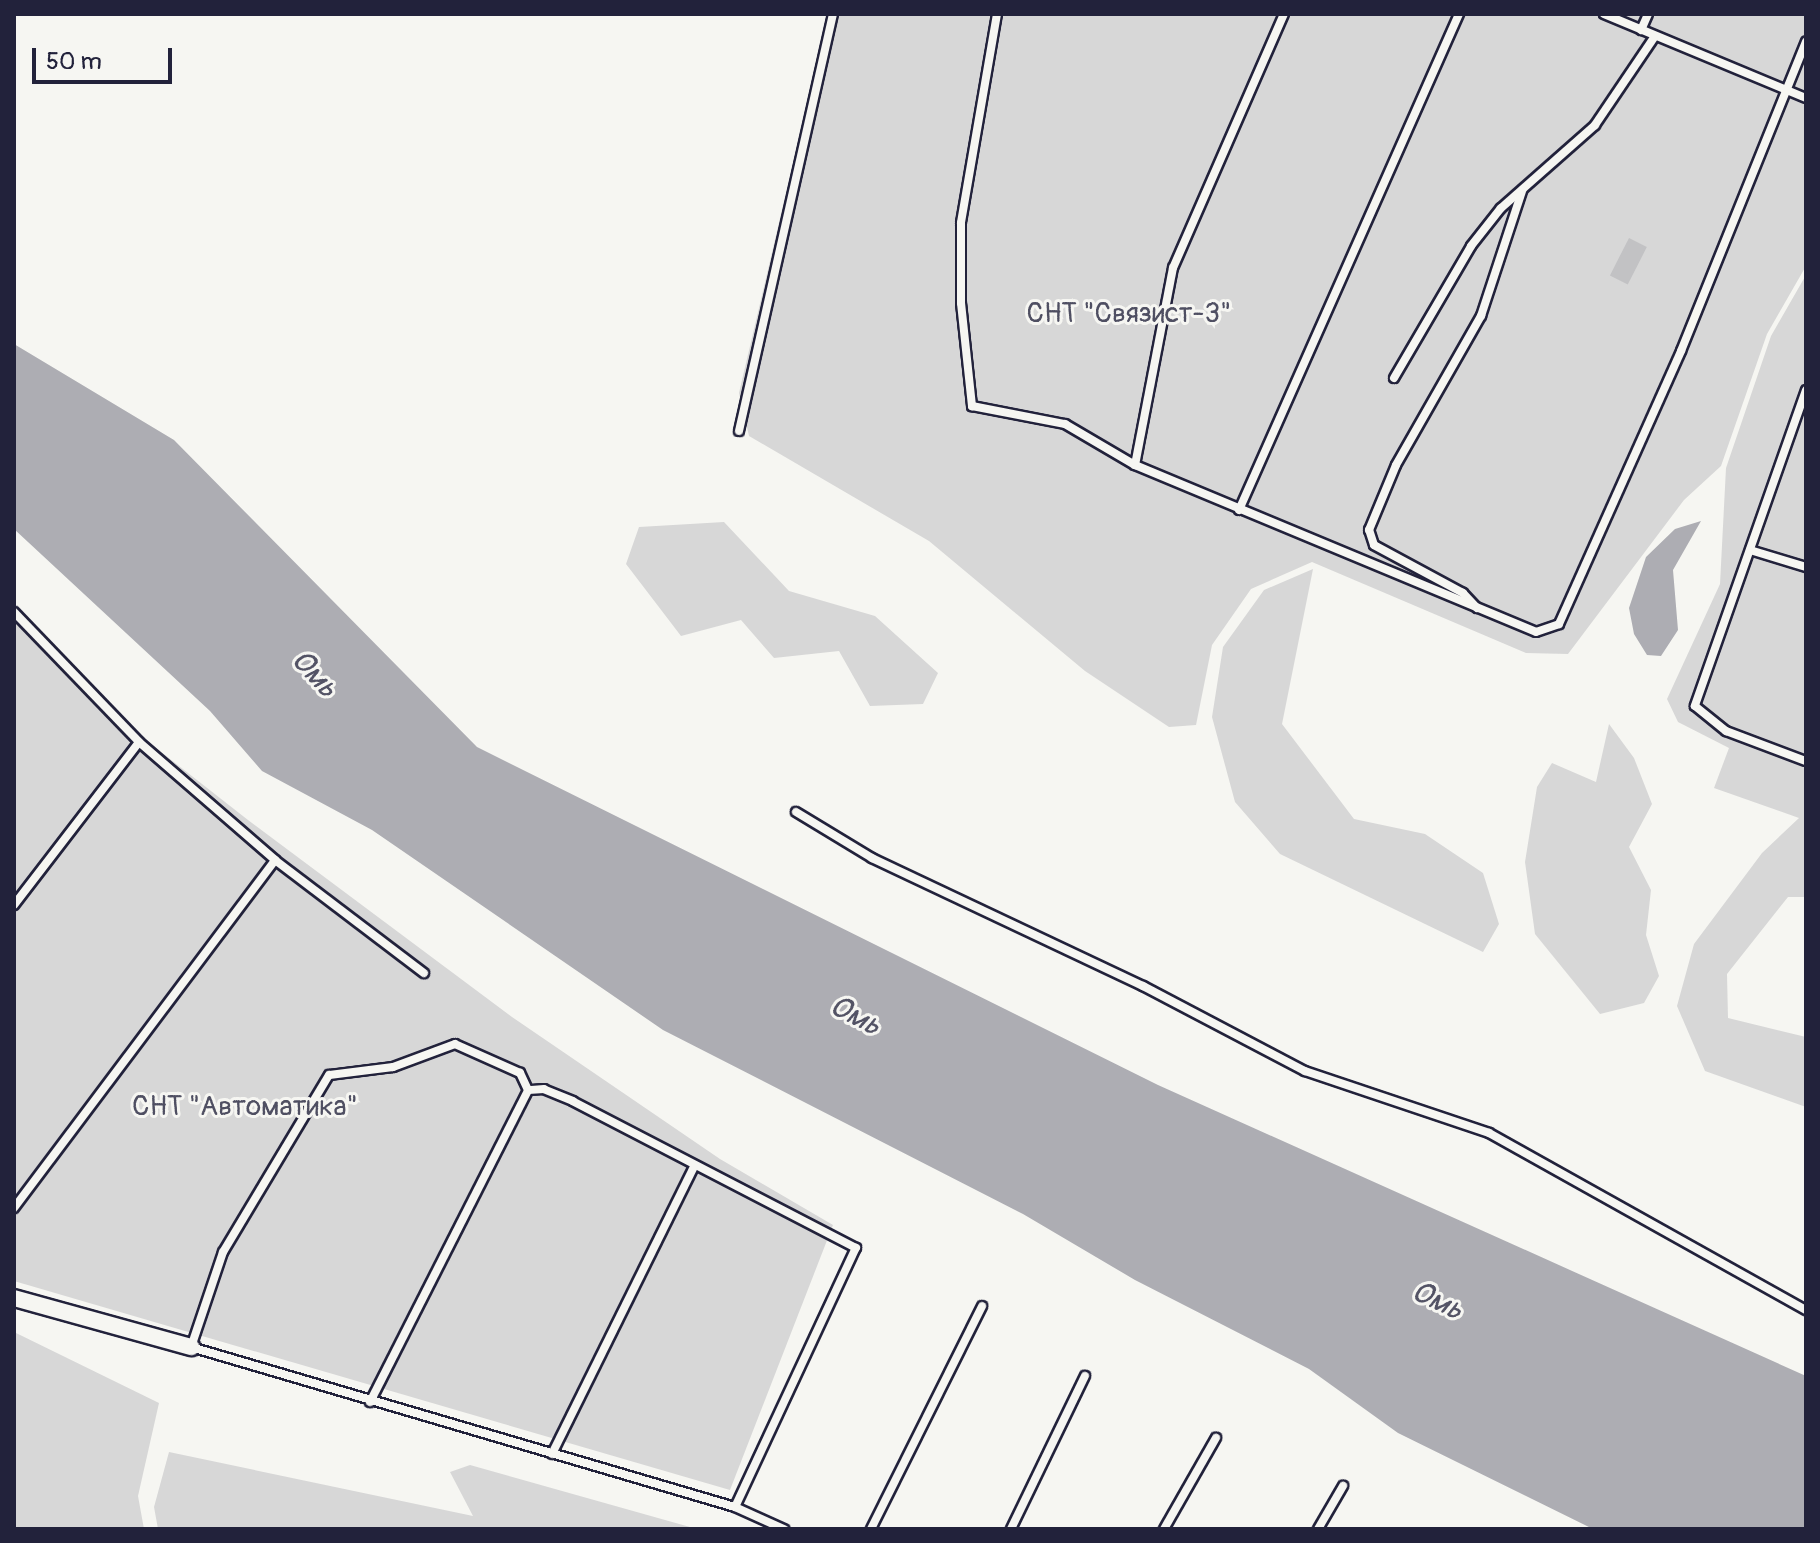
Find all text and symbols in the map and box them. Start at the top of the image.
scale bar [36,32,176,82]
text: 50 m [46,47,102,76]
park label: СНТ "Связист-3" [1027,297,1231,331]
water label: Омь [283,642,345,706]
water label: Омь [823,988,887,1044]
park label: СНТ "Автоматика" [132,1090,358,1124]
water label: Омь [1406,1274,1468,1328]

